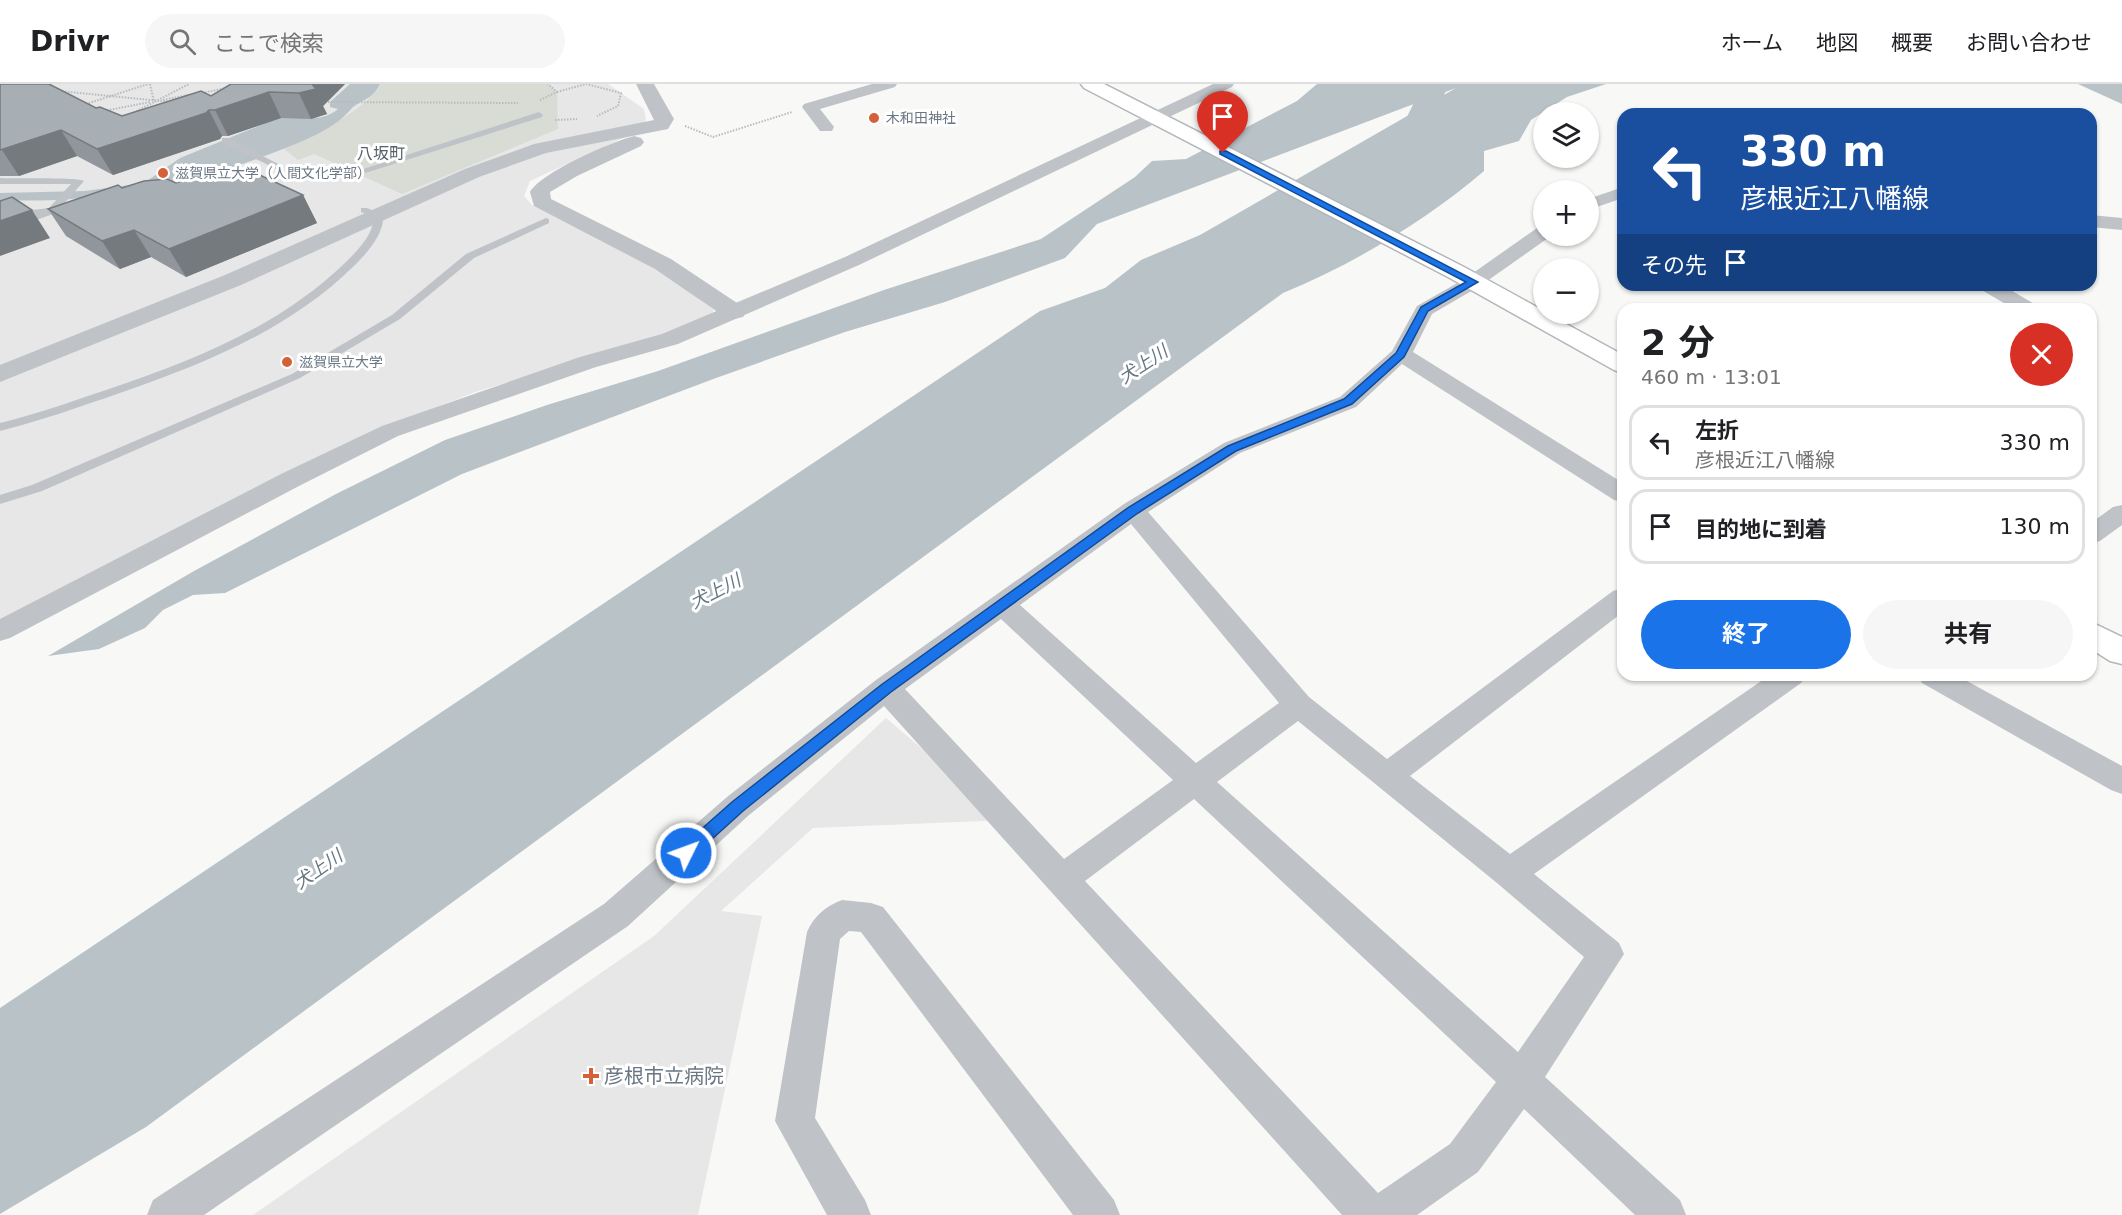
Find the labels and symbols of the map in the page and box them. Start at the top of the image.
pin [1197,91,1248,153]
place label: 木和田神社 [886,110,956,126]
marker: 木和田神社 [867,111,881,125]
district label: 八坂町 [357,144,405,163]
place label: 滋賀県立大学（人間文化学部） [175,165,371,181]
marker: 滋賀県立大学（人間文化学部） [156,166,170,180]
water label: 犬上川 [1115,339,1173,388]
place label: 滋賀県立大学 [299,354,383,370]
marker: 滋賀県立大学 [280,355,294,369]
water label: 犬上川 [686,568,746,613]
position arrow [654,821,718,885]
water label: 犬上川 [290,844,348,893]
place label: 彦根市立病院 [604,1064,724,1088]
marker: 彦根市立病院 [582,1067,600,1085]

